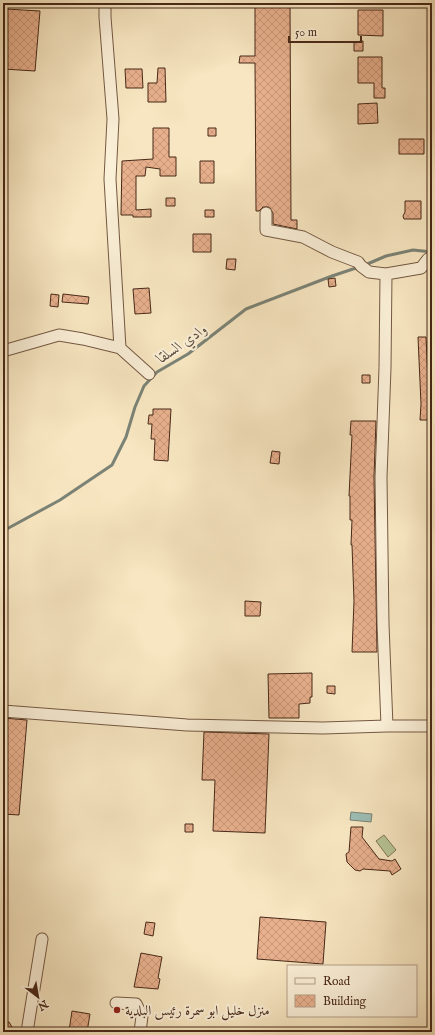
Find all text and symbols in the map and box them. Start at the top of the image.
scale bar [289,18,361,44]
text: 50 m [295,25,317,40]
water label: وادي السلقا [152,319,212,370]
legend [287,965,417,1017]
text: Road [323,974,351,989]
north arrow [18,977,58,1017]
text: Building [323,994,367,1009]
text: N [35,996,51,1013]
place label: منزل خليل ابو سمرة رئيس البلدية [125,1002,270,1021]
marker: منزل خليل ابو سمرة رئيس البلدية [112,1005,122,1015]

